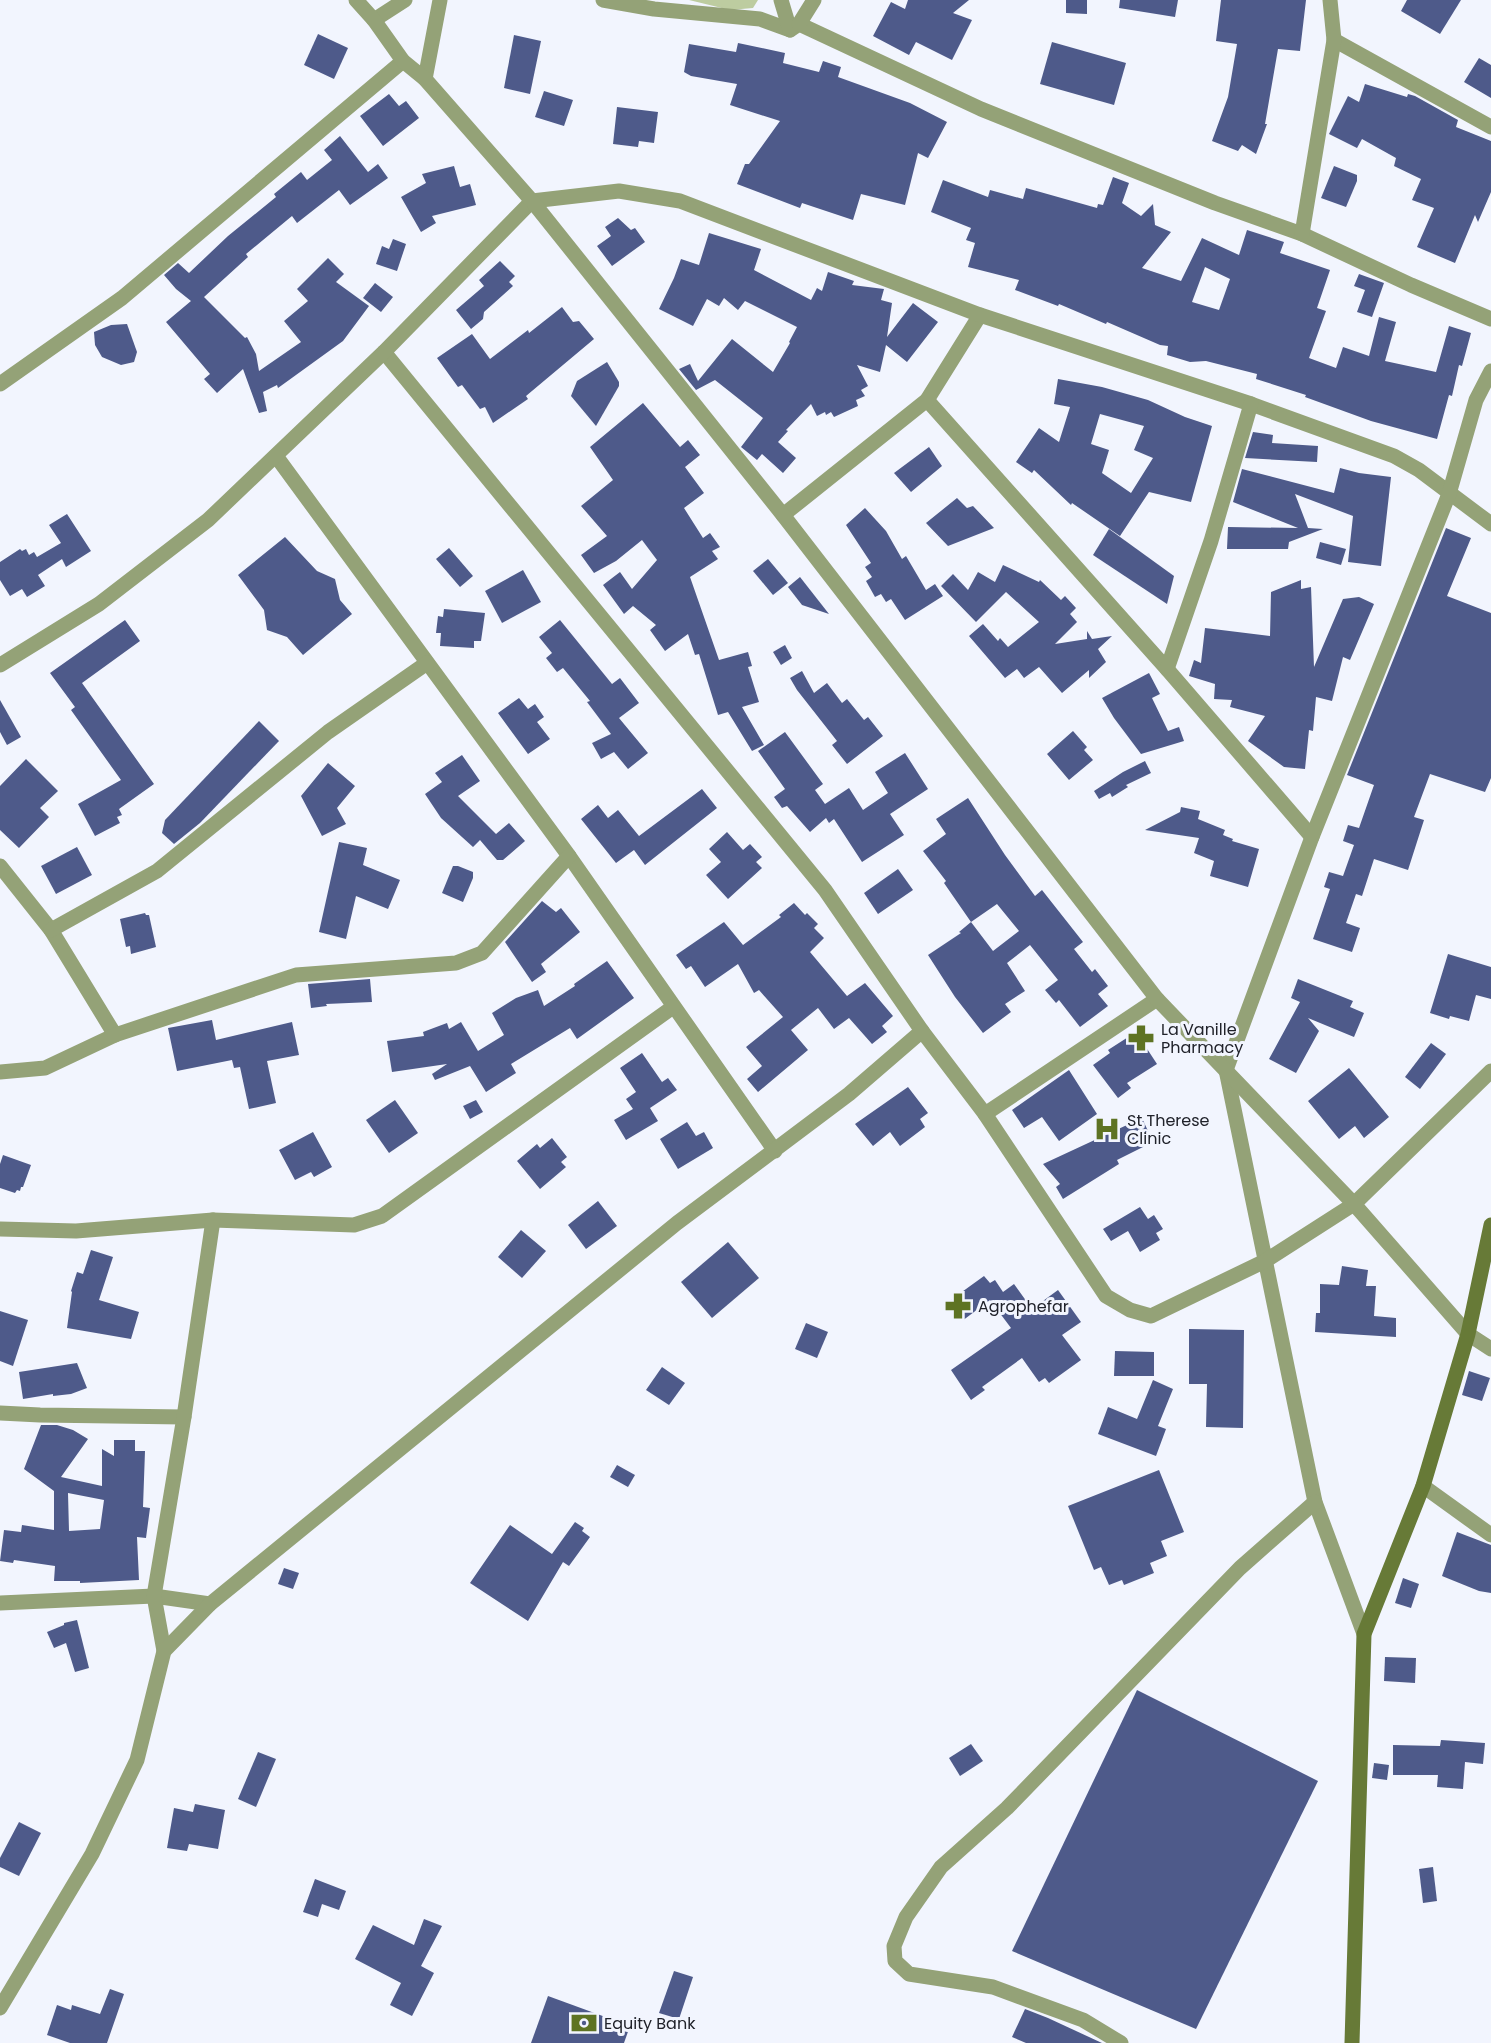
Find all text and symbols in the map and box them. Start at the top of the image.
place label: La Vanille Pharmacy [1161,1018,1243,1059]
pharmacy icon: La Vanille Pharmacy [1126,1023,1156,1053]
place label: St Therese Clinic [1127,1109,1210,1150]
hospital icon: St Therese Clinic [1092,1114,1122,1144]
pharmacy icon: Agrophefar [943,1291,973,1321]
place label: Agrophefar [978,1295,1069,1318]
bank icon: Equity Bank [569,2008,599,2038]
place label: Equity Bank [604,2012,696,2035]

